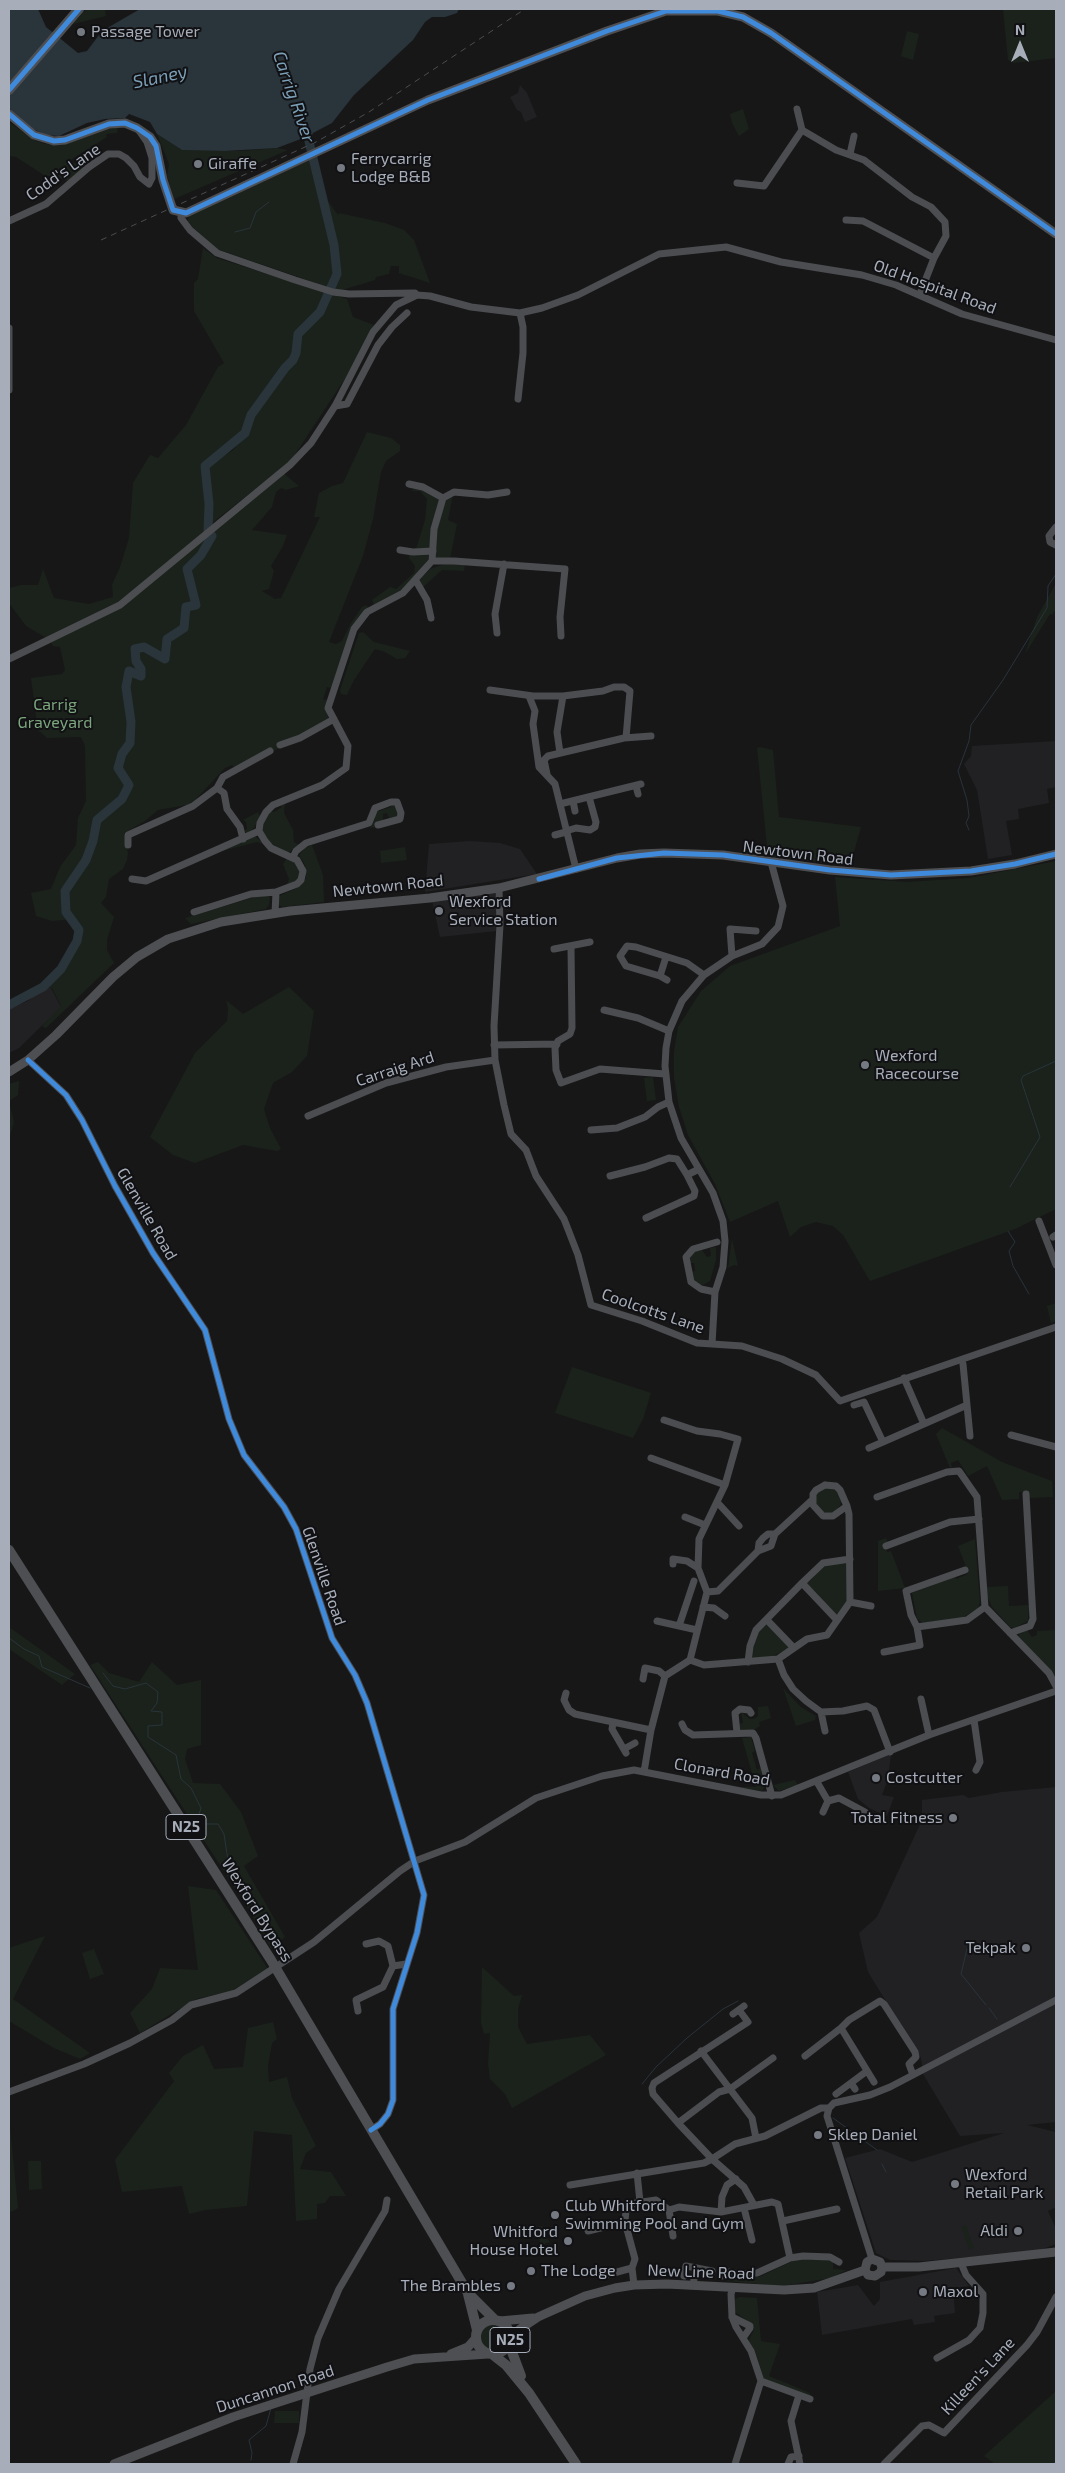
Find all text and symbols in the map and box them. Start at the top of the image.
north arrow [995,20,1045,70]
text: N [1015,21,1025,38]
place label: Passage Tower [91,22,200,42]
marker: Passage Tower [75,26,87,38]
water label: Carrig River [268,48,320,146]
water label: Slaney [131,61,189,93]
street label: Codd's Lane [22,139,104,205]
place label: Ferrycarrig Lodge B&B [351,149,431,187]
place label: Giraffe [208,154,257,174]
marker: Giraffe [192,158,204,170]
marker: Ferrycarrig Lodge B&B [335,162,347,174]
street label: Old Hospital Road [871,256,999,318]
park label: Carrig Graveyard [18,695,92,733]
street label: Newtown Road [742,837,854,869]
street label: Newtown Road [332,871,444,901]
place label: Wexford Service Station [449,892,557,930]
marker: Wexford Service Station [433,905,445,917]
place label: Wexford Racecourse [875,1046,959,1084]
street label: Carraig Ard [353,1047,437,1091]
marker: Wexford Racecourse [859,1059,871,1071]
street label: Glenville Road [113,1164,181,1264]
street label: Coolcotts Lane [599,1284,707,1338]
street label: Glenville Road [298,1524,350,1628]
street label: Clonard Road [673,1754,771,1790]
place label: Costcutter [886,1768,963,1788]
marker: Costcutter [870,1772,882,1784]
place label: Total Fitness [850,1808,943,1828]
marker: Total Fitness [947,1812,959,1824]
road number: N25 [166,1814,206,1840]
street label: Wexford Bypass [217,1855,297,1965]
place label: Tekpak [966,1938,1016,1958]
marker: Tekpak [1020,1942,1032,1954]
place label: Sklep Daniel [828,2125,917,2145]
marker: Sklep Daniel [812,2129,824,2141]
place label: Wexford Retail Park [965,2165,1043,2203]
marker: Wexford Retail Park [949,2178,961,2190]
place label: Club Whitford Swimming Pool and Gym [565,2196,744,2234]
marker: Club Whitford Swimming Pool and Gym [549,2209,561,2221]
place label: Aldi [980,2221,1008,2241]
place label: Whitford House Hotel [470,2222,558,2260]
marker: Aldi [1012,2225,1024,2237]
marker: Whitford House Hotel [562,2235,574,2247]
place label: The Lodge [541,2261,616,2281]
street label: New Line Road [647,2261,755,2283]
marker: The Lodge [525,2265,537,2277]
place label: The Brambles [401,2276,501,2296]
marker: The Brambles [505,2280,517,2292]
place label: Maxol [933,2282,978,2302]
marker: Maxol [917,2286,929,2298]
road number: N25 [490,2328,530,2352]
street label: Killeen's Lane [937,2333,1019,2419]
street label: Duncannon Road [214,2361,336,2417]

